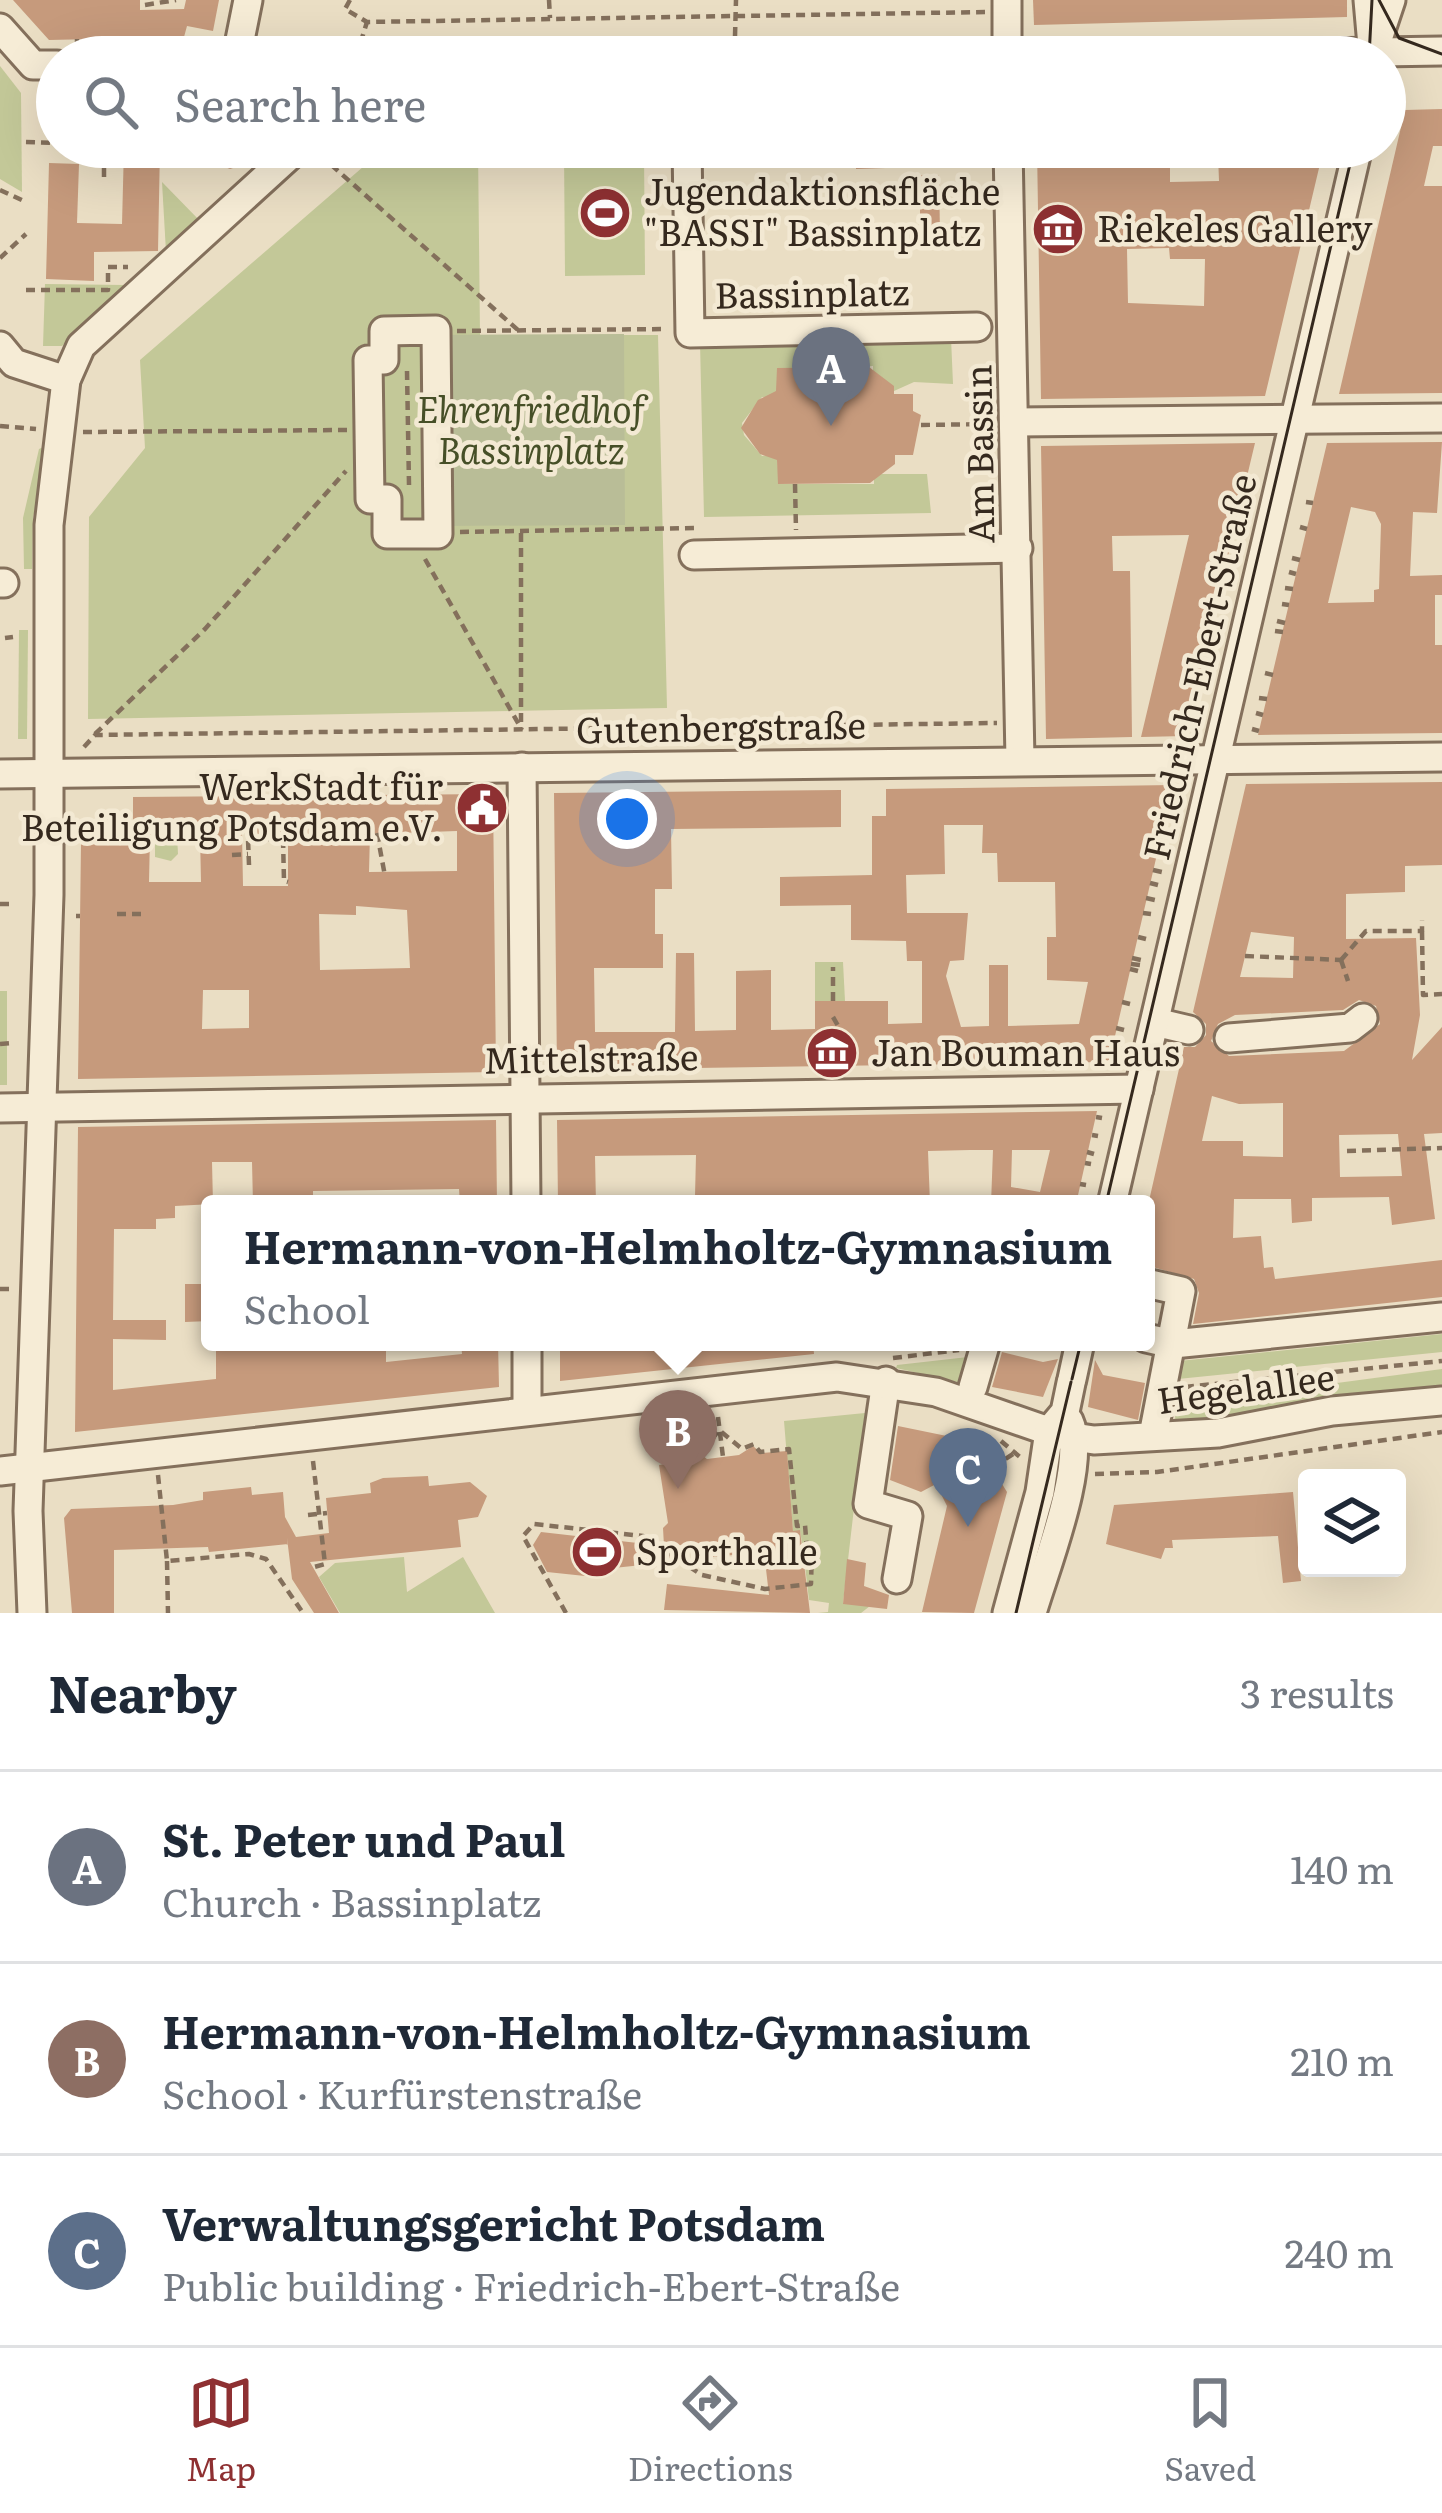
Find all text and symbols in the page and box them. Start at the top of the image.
search box [36,36,1406,168]
icon: search [78,69,144,135]
text: Search here [174,69,426,136]
place label: Jugendaktionsfläche "BASSI" Bassinplatz [644,163,1000,257]
sports icon: Jugendaktionsfläche "BASSI" Bassinplatz [577,185,633,241]
place label: Riekeles Gallery [1097,200,1373,253]
museum icon: Riekeles Gallery [1030,201,1086,257]
street label: Bassinplatz [714,263,910,320]
pin: A [792,327,870,426]
street label: Am Bassin [949,364,1006,544]
park label: Ehrenfriedhof Bassinplatz [417,381,649,475]
street label: Friedrich-Ebert-Straße [1127,468,1268,865]
street label: Gutenbergstraße [575,696,866,755]
place label: WerkStadt für Beteiligung Potsdam e.V. [21,758,443,852]
public building icon: WerkStadt für Beteiligung Potsdam e.V. [454,780,510,836]
your location [597,789,657,849]
place label: Jan Bouman Haus [871,1024,1180,1077]
museum icon: Jan Bouman Haus [804,1025,860,1081]
street label: Mittelstraße [483,1028,699,1085]
popup [201,1195,1155,1351]
text: Hermann-von-Helmholtz-Gymnasium [244,1211,1112,1278]
text: School [244,1278,370,1336]
street label: Hegelallee [1154,1348,1338,1425]
pin: B [639,1390,717,1489]
pin: C [929,1428,1007,1527]
map controls [1298,1469,1406,1577]
button: layers [1298,1469,1406,1577]
place label: Sporthalle [636,1523,818,1576]
sports icon: Sporthalle [569,1524,625,1580]
text: Nearby [48,1653,237,1729]
text: 3 results [1240,1662,1394,1720]
text: St. Peter und Paul [162,1804,566,1871]
text: A [72,1838,102,1896]
text: 140 m [1290,1838,1394,1896]
text: Church · Bassinplatz [162,1871,541,1929]
text: Hermann-von-Helmholtz-Gymnasium [162,1996,1031,2063]
text: B [74,2030,100,2088]
text: 210 m [1290,2030,1394,2088]
text: School · Kurfürstenstraße [162,2063,642,2121]
text: Verwaltungsgericht Potsdam [162,2188,825,2255]
text: C [73,2222,101,2280]
text: 240 m [1285,2222,1394,2280]
text: Public building · Friedrich-Ebert-Straße [162,2255,900,2313]
tab: Map [186,2370,256,2491]
tab: Directions [628,2370,793,2491]
tab: Saved [1164,2370,1256,2491]

